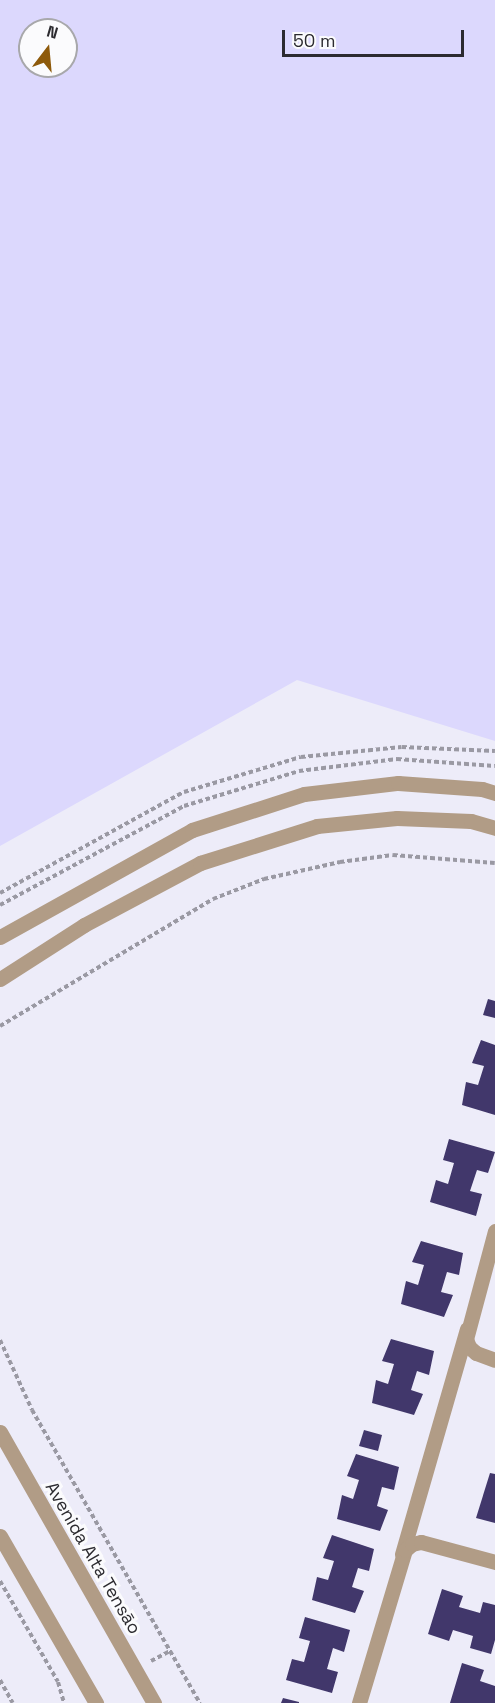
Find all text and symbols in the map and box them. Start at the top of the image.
north arrow [18,18,78,78]
scale bar [285,18,466,56]
text: N [44,21,61,44]
text: 50 m [293,29,335,52]
street label: Avenida Alta Tensāo [40,1478,146,1638]

